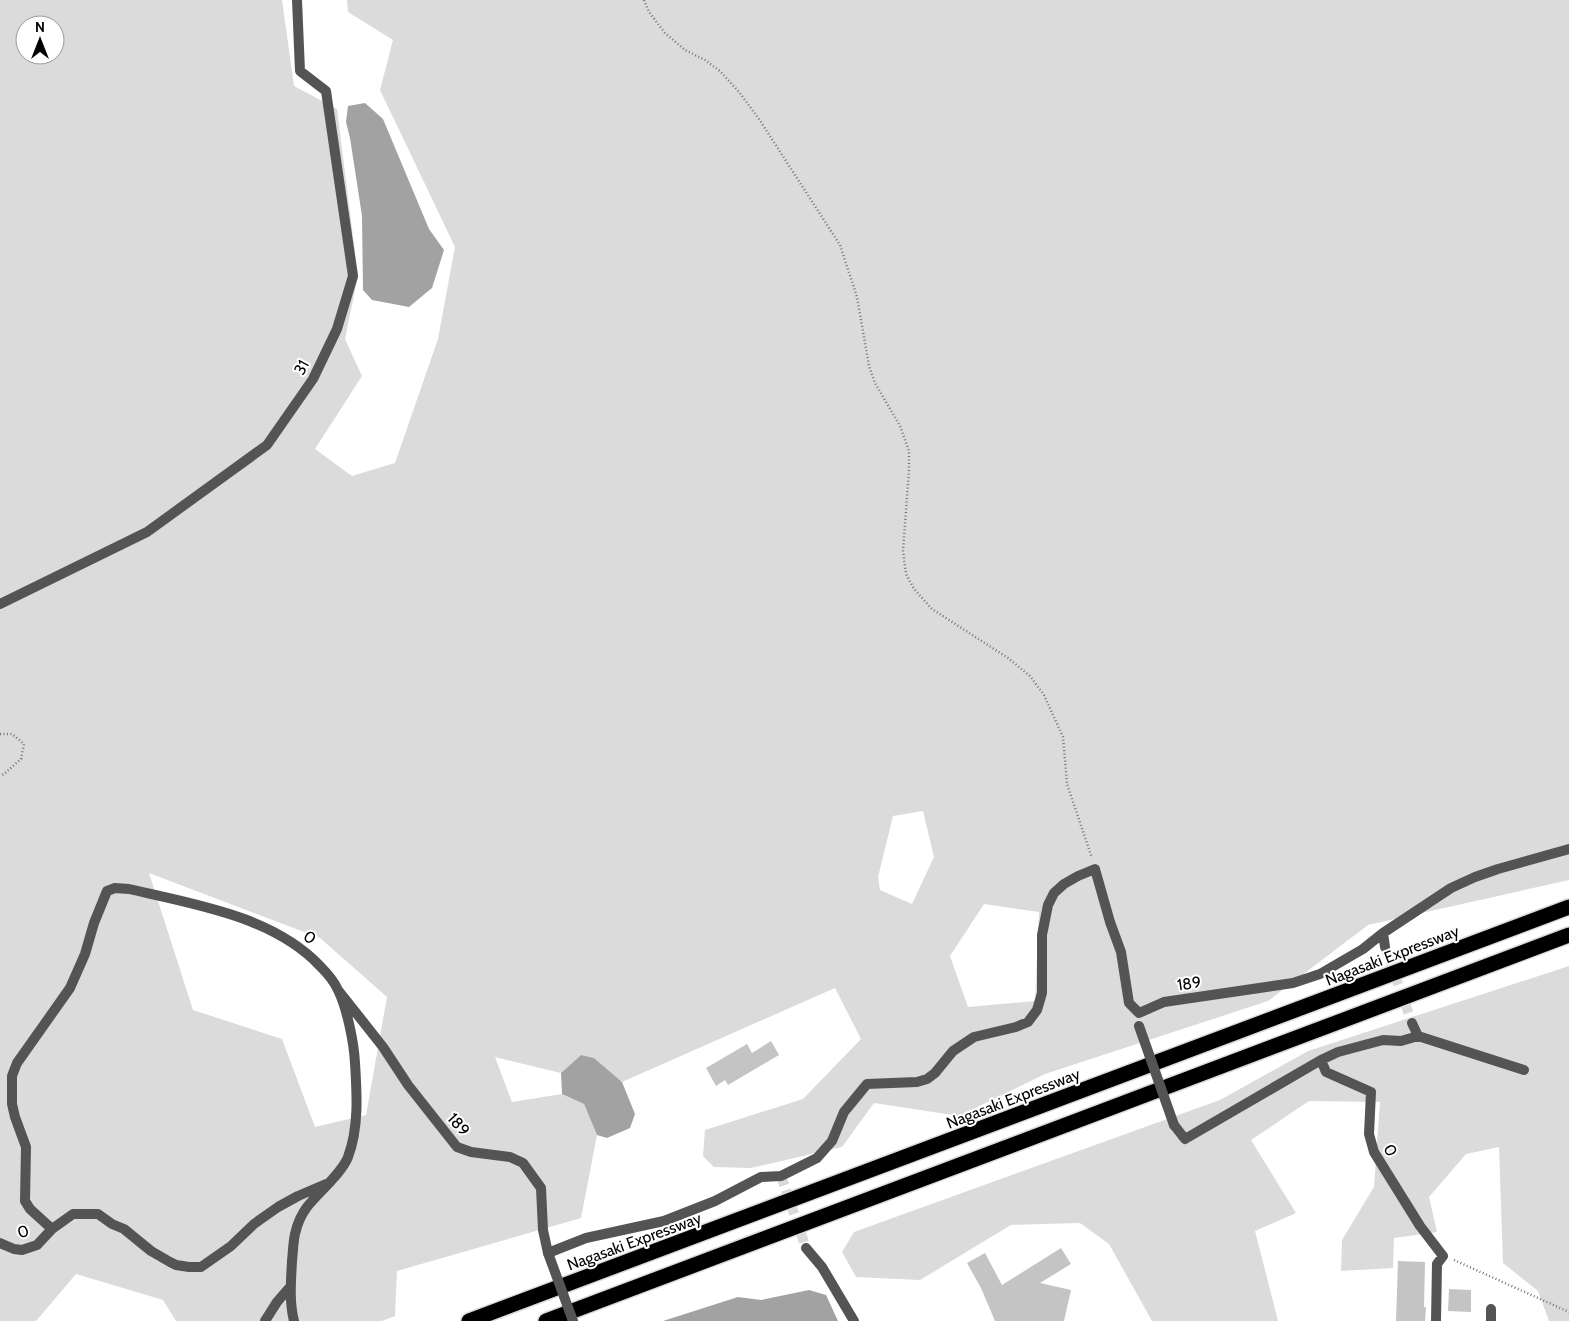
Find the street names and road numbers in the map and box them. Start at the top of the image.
street label: 31 [290,357,313,378]
street label: Nagasaki Expressway [1323,921,1462,990]
street label: 0 [300,926,320,948]
street label: 189 [1176,972,1202,995]
street label: Nagasaki Expressway [944,1064,1083,1133]
street label: 189 [444,1109,474,1140]
street label: 0 [1380,1141,1402,1160]
street label: Nagasaki Expressway [564,1208,704,1275]
street label: 0 [15,1221,31,1242]

